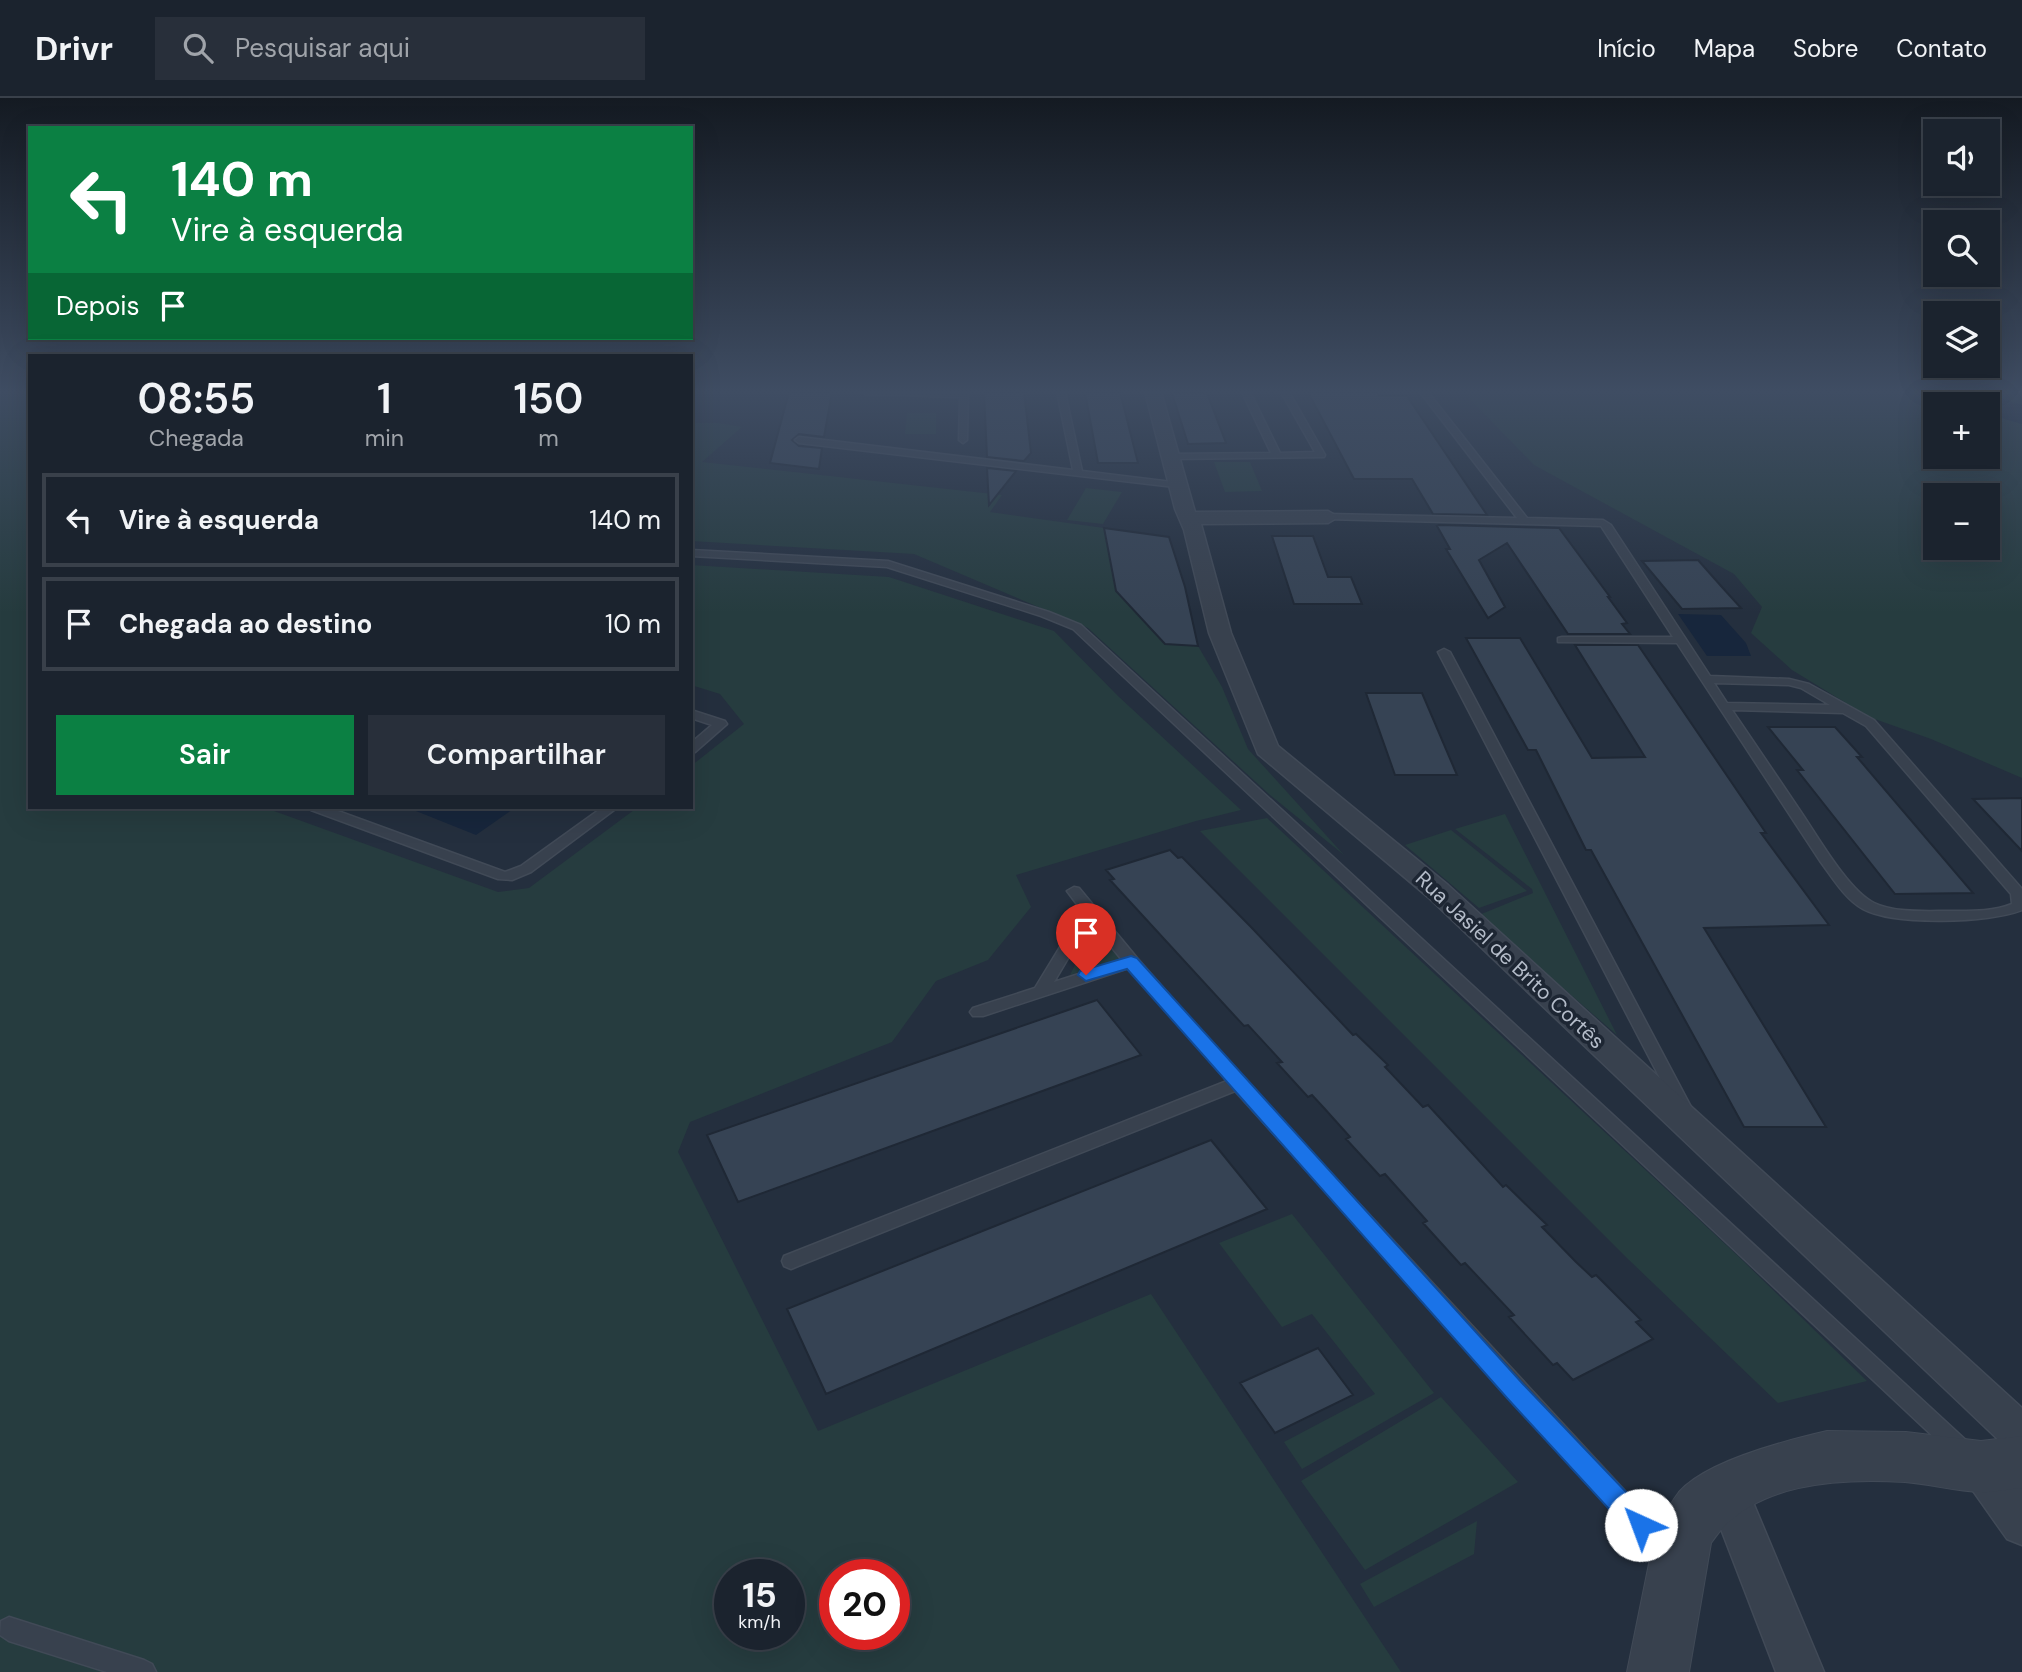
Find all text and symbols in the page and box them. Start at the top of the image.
search box [155,17,645,80]
text: Drivr [35,27,113,70]
icon: search [179,29,217,67]
text: Pesquisar aqui [235,31,410,65]
text: Início [1597,33,1656,64]
text: Mapa [1694,33,1755,64]
text: Sobre [1793,33,1858,64]
text: Contato [1896,33,1987,64]
map controls [1923,119,2000,560]
button: sound [1923,119,2000,196]
text: 140 m [171,147,313,211]
icon: left [56,154,147,245]
text: Vire à esquerda [171,209,403,251]
button: search [1923,210,2000,287]
icon: arrive [154,287,192,325]
text: Depois [56,289,140,323]
button: layers [1923,301,2000,378]
text: 08:55 [138,371,255,426]
text: 1 [377,371,392,426]
text: 150 [513,371,583,426]
button: + [1923,392,2000,469]
text: Chegada [149,423,244,453]
text: min [365,423,404,453]
text: m [538,423,559,453]
button: − [1923,483,2000,560]
icon: left [60,501,98,539]
text: Vire à esquerda [119,503,319,537]
text: 140 m [589,503,661,537]
icon: arrive [60,605,98,643]
text: Chegada ao destino [119,607,372,641]
text: 10 m [605,607,661,641]
button: Sair [56,715,354,795]
button: Compartilhar [368,715,665,795]
street label: Rua Jasiel de Brito Cortês [1409,865,1611,1055]
pin [1056,903,1116,975]
icon: arrive [1067,914,1105,952]
position arrow [1604,1488,1678,1562]
speed limit sign: 20 [819,1559,910,1650]
text: 15 [742,1572,777,1618]
text: km/h [738,1610,781,1634]

